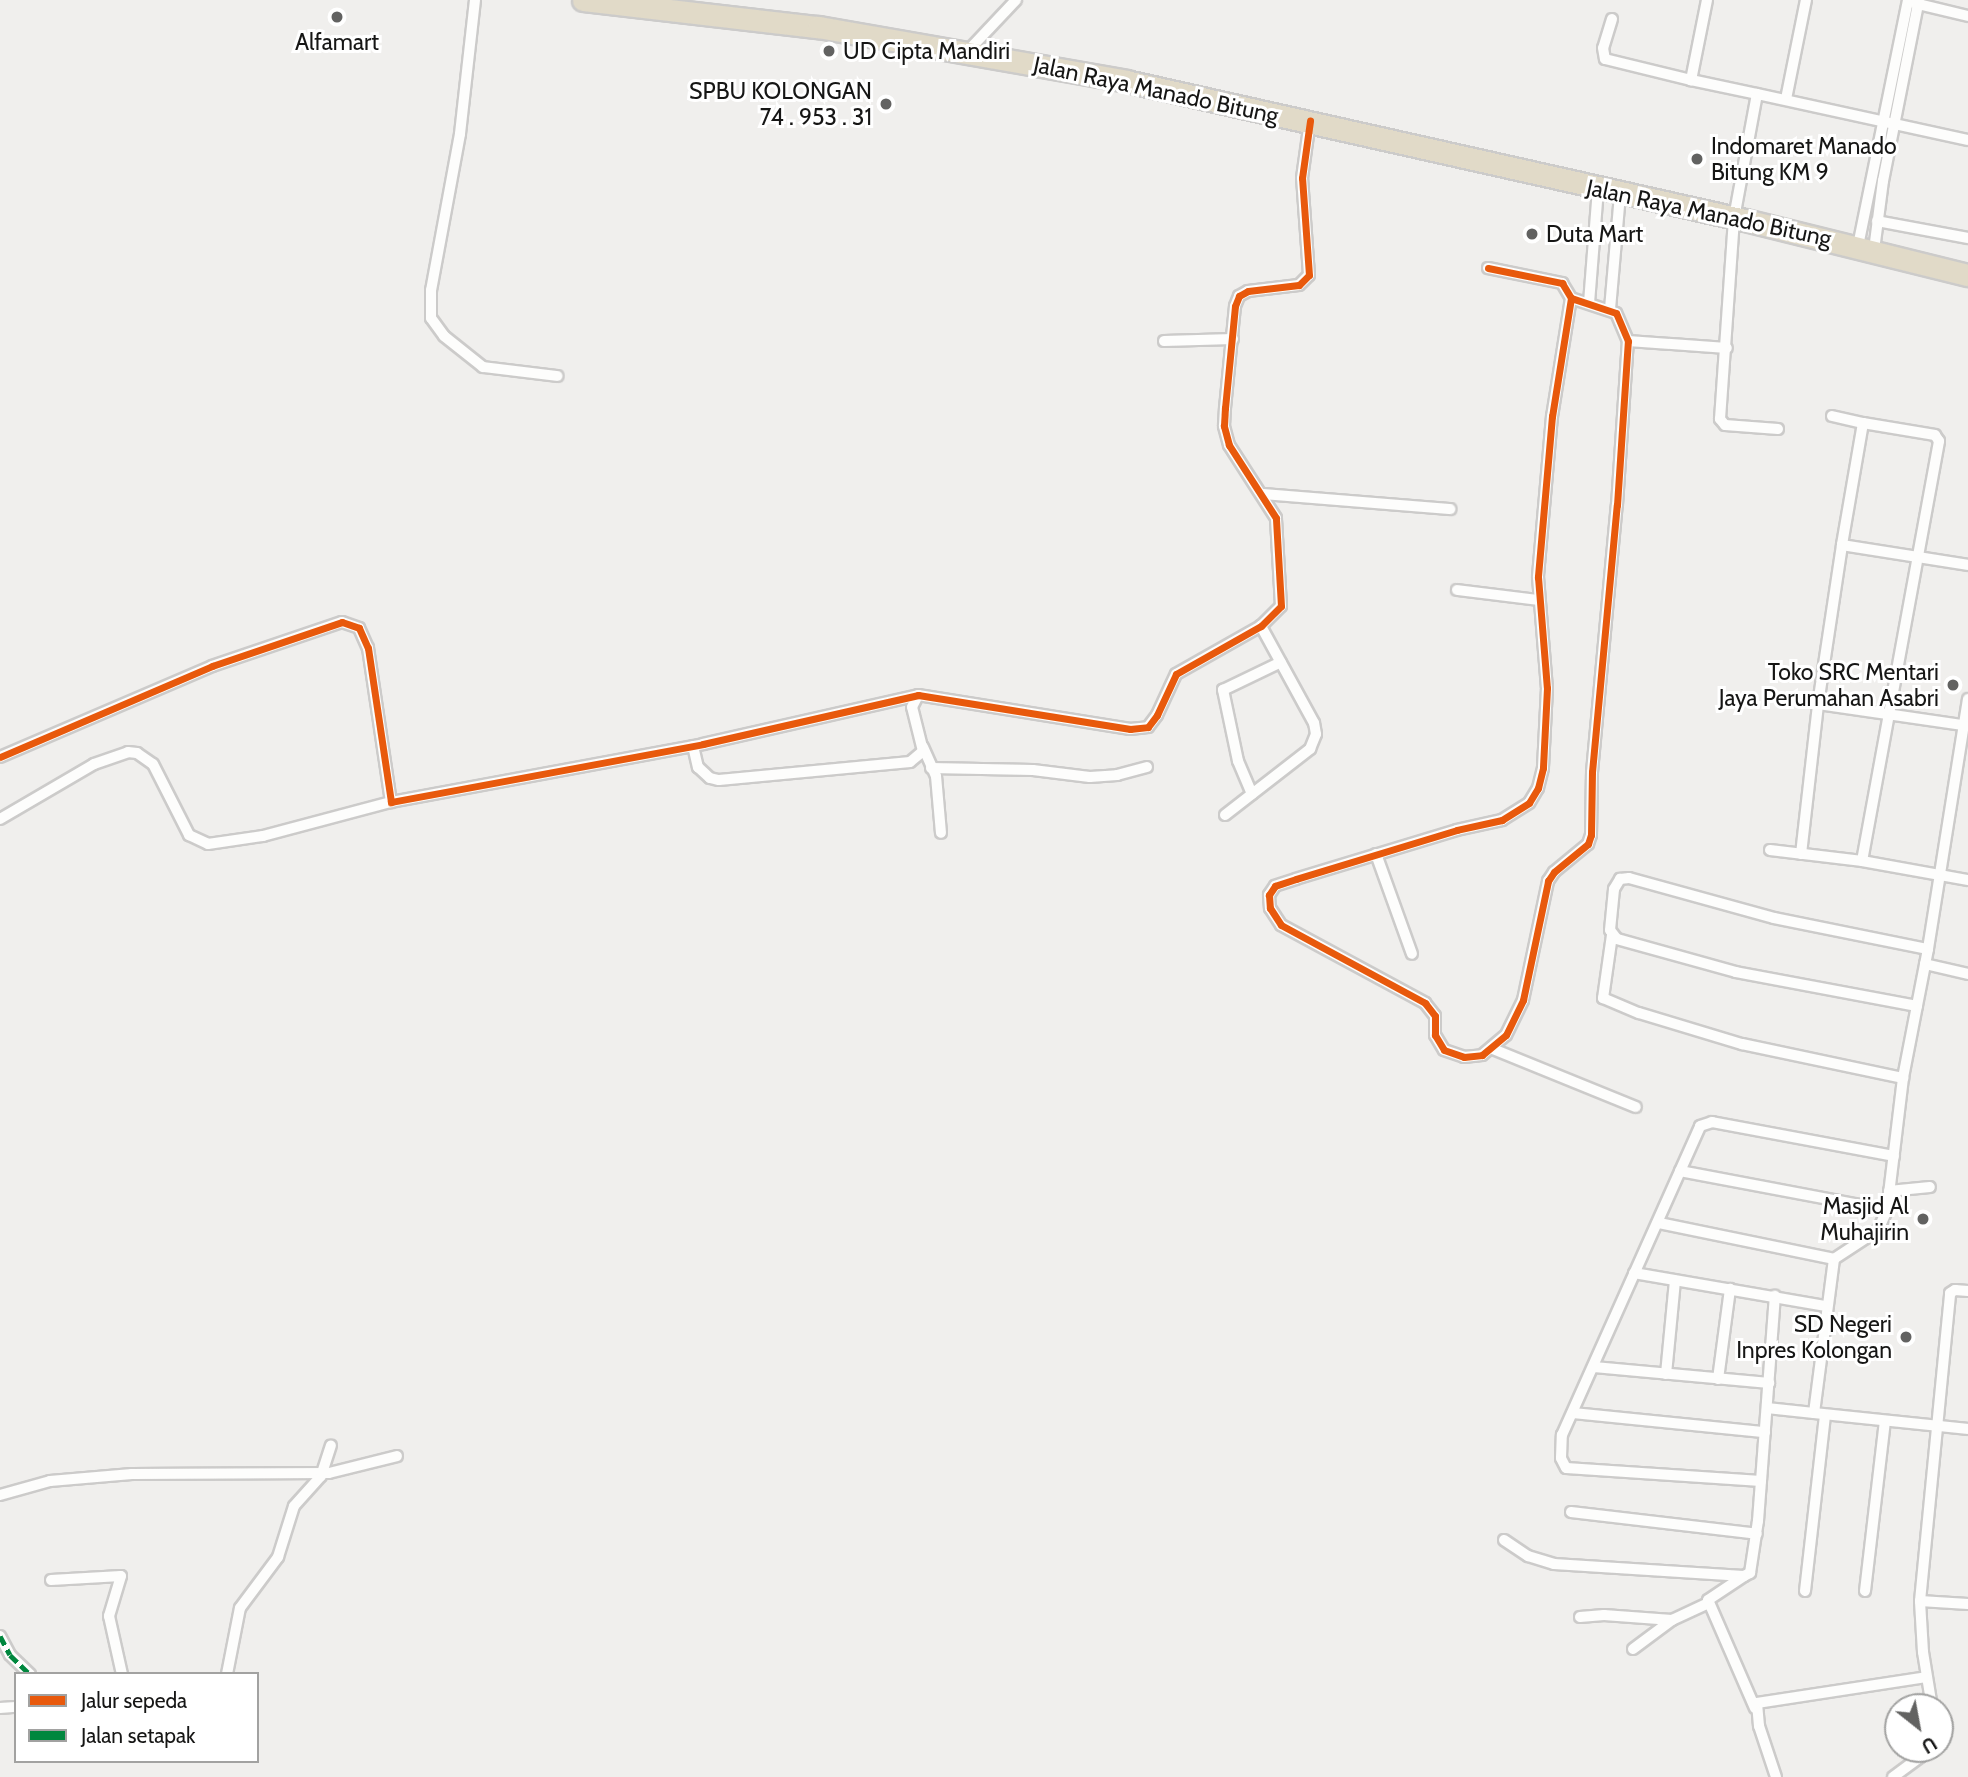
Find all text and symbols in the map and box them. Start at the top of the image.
marker: Alfamart [329,9,345,25]
place label: Alfamart [295,28,379,56]
place label: UD Cipta Mandiri [843,37,1010,65]
marker: UD Cipta Mandiri [821,43,837,59]
street label: Jalan Raya Manado Bitung [1031,51,1281,129]
place label: SPBU KOLONGAN 74 . 953 . 31 [689,77,872,131]
marker: SPBU KOLONGAN 74 . 953 . 31 [878,96,894,112]
place label: Indomaret Manado Bitung KM 9 [1711,132,1897,186]
marker: Indomaret Manado Bitung KM 9 [1689,151,1705,167]
street label: Jalan Raya Manado Bitung [1584,174,1834,252]
place label: Duta Mart [1546,220,1643,248]
marker: Duta Mart [1524,226,1540,242]
place label: Toko SRC Mentari Jaya Perumahan Asabri [1719,658,1939,712]
marker: Toko SRC Mentari Jaya Perumahan Asabri [1945,677,1961,693]
place label: Masjid Al Muhajirin [1820,1192,1909,1246]
marker: Masjid Al Muhajirin [1915,1211,1931,1227]
place label: SD Negeri Inpres Kolongan [1736,1310,1892,1364]
marker: SD Negeri Inpres Kolongan [1898,1329,1914,1345]
legend [14,1672,259,1763]
text: Jalur sepeda [81,1688,187,1713]
north arrow [1884,1693,1954,1763]
text: Jalan setapak [81,1723,196,1748]
text: U [1917,1731,1941,1758]

